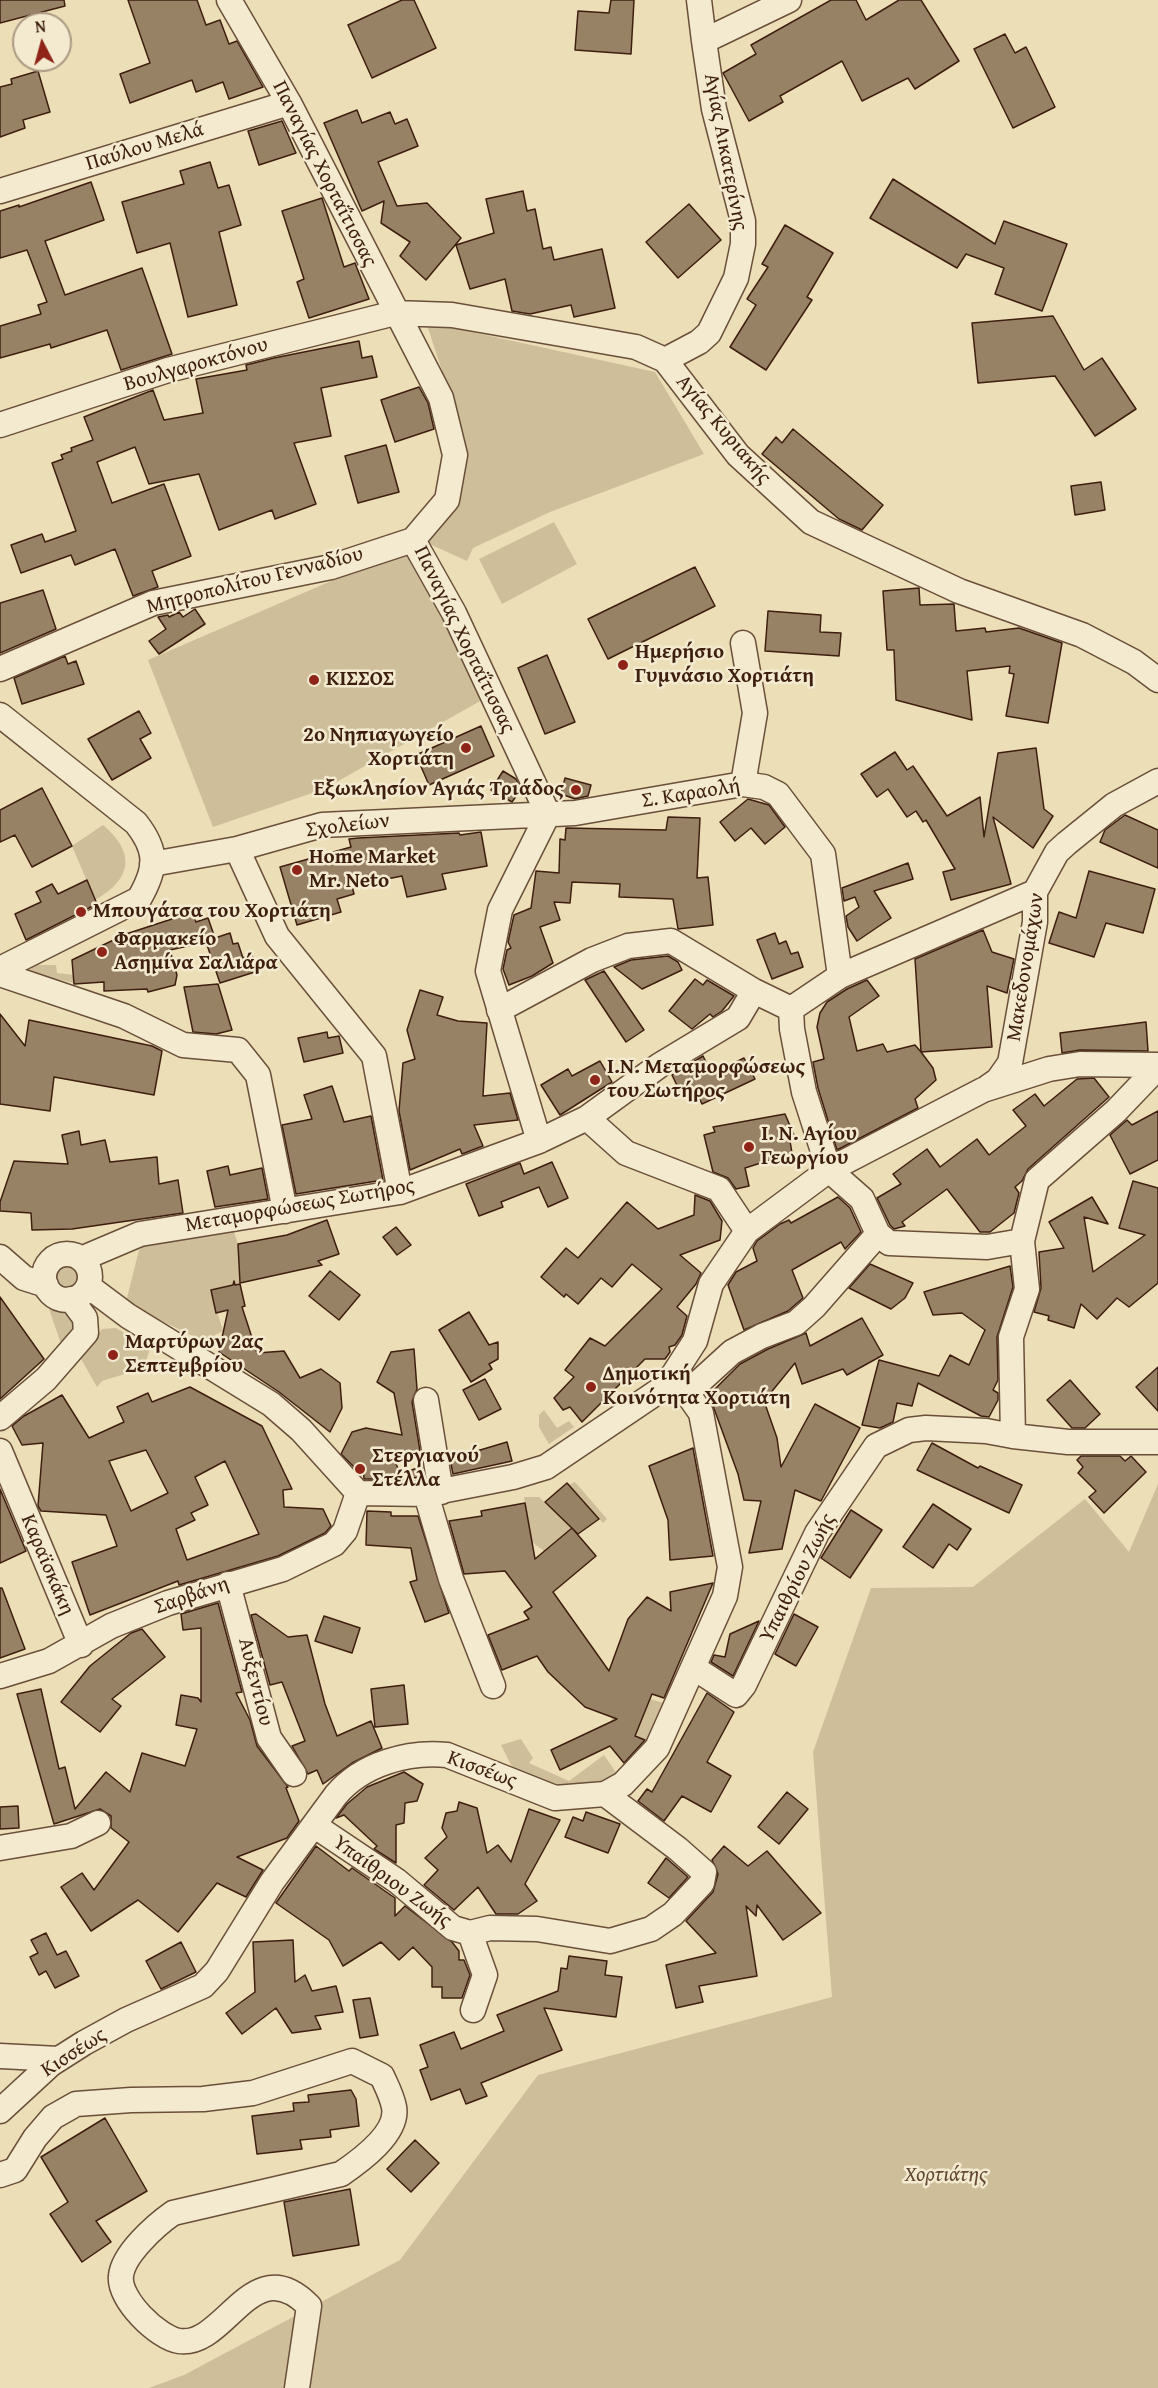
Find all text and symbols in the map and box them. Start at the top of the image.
north arrow [12,12,72,72]
text: N [34,14,47,39]
street label: Αγίας Αικατερίνης [697,71,753,233]
street label: Παναγίας Χορταΐτισσας [266,77,382,271]
street label: Παύλου Μελά [83,117,207,177]
street label: Βουλγαροκτόνου [121,332,271,398]
street label: Αγίας Κυριακής [670,370,776,490]
street label: Μητροπολίτου Γενναδίου [144,542,366,620]
street label: Παναγίας Χορταΐτισσας [408,542,520,738]
place label: Ημερήσιο Γυμνάσιο Χορτιάτη [635,640,814,690]
marker: Ημερήσιο Γυμνάσιο Χορτιάτη [616,658,630,672]
place label: ΚΙΣΣΟΣ [326,667,394,693]
marker: ΚΙΣΣΟΣ [307,673,321,687]
place label: 2ο Νηπιαγωγείο Χορτιάτη [303,723,454,773]
marker: 2ο Νηπιαγωγείο Χορτιάτη [459,741,473,755]
street label: Σ. Καραολή [640,774,742,814]
place label: Εξωκλησίον Αγιάς Τριάδος [314,777,564,803]
marker: Εξωκλησίον Αγιάς Τριάδος [569,783,583,797]
street label: Σχολείων [305,808,391,844]
place label: Home Market Mr. Neto [309,845,436,895]
marker: Home Market Mr. Neto [290,863,304,877]
street label: Μακεδονομάχων [1002,891,1050,1043]
place label: Μπουγάτσα του Χορτιάτη [93,899,331,925]
marker: Μπουγάτσα του Χορτιάτη [74,905,88,919]
place label: Φαρμακείο Ασημίνα Σαλιάρα [114,927,278,977]
marker: Φαρμακείο Ασημίνα Σαλιάρα [95,945,109,959]
place label: I.N. Μεταμορφώσεως του Σωτήρος [607,1055,805,1105]
marker: I.N. Μεταμορφώσεως του Σωτήρος [588,1073,602,1087]
place label: Ι. Ν. Αγίου Γεωργίου [761,1122,857,1172]
marker: Ι. Ν. Αγίου Γεωργίου [742,1140,756,1154]
street label: Μεταμορφώσεως Σωτήρος [184,1173,416,1239]
place label: Μαρτύρων 2ας Σεπτεμβρίου [125,1330,263,1380]
marker: Μαρτύρων 2ας Σεπτεμβρίου [106,1348,120,1362]
place label: Δημοτική Κοινότητα Χορτιάτη [603,1362,791,1412]
marker: Δημοτική Κοινότητα Χορτιάτη [584,1380,598,1394]
place label: Στεργιανού Στέλλα [372,1444,479,1494]
marker: Στεργιανού Στέλλα [353,1462,367,1476]
street label: Υπαιθρίου Ζωής [755,1509,841,1647]
street label: Καραϊσκάκη [15,1511,79,1619]
street label: Σαρβάνη [151,1572,233,1620]
street label: Αυξεντίου [232,1635,278,1729]
street label: Κισσέως [444,1746,520,1794]
street label: Υπαίθριου Ζωής [328,1830,456,1934]
street label: Κισσέως [37,2023,111,2083]
park label: Χορτιάτης [905,2163,987,2189]

